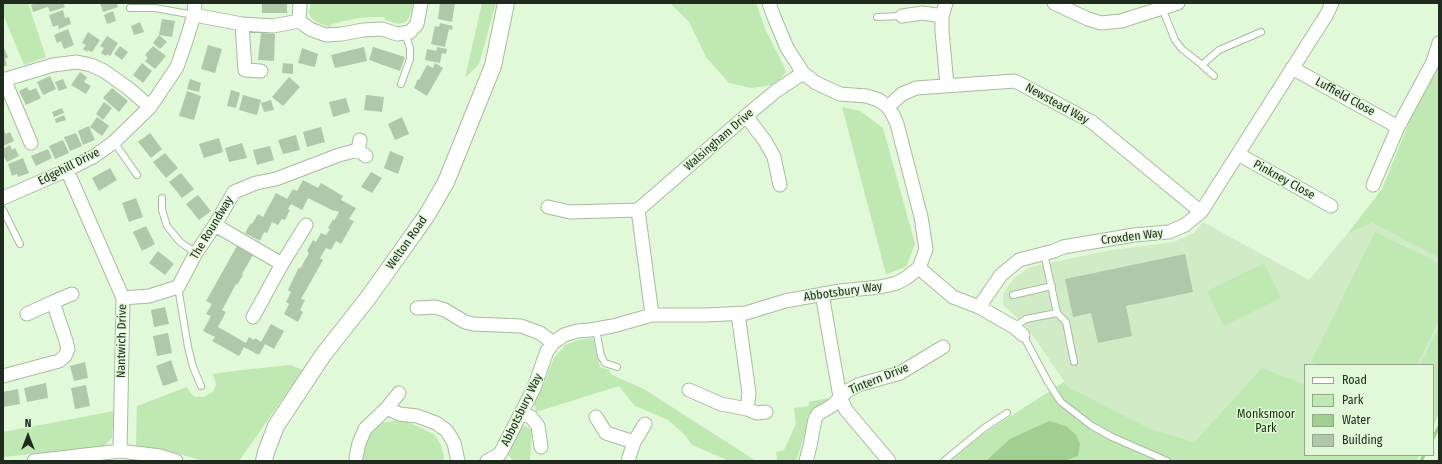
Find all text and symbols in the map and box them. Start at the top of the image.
street label: Luffield Close [1313,75,1377,119]
street label: Newstead Way [1023,81,1091,127]
street label: Walsingham Drive [681,106,757,174]
street label: Edgehill Drive [36,145,102,189]
street label: Pinkney Close [1251,157,1317,203]
street label: The Roundway [188,194,236,262]
street label: Welton Road [383,213,431,273]
street label: Croxden Way [1100,226,1164,248]
street label: Abbotsbury Way [803,279,883,305]
street label: Nantwich Drive [114,304,130,378]
street label: Tintern Drive [847,360,911,398]
legend [1304,364,1434,456]
street label: Abbotsbury Way [498,371,546,449]
text: Road [1342,373,1367,387]
text: Park [1342,393,1363,407]
park label: Monksmoor Park [1237,408,1295,436]
text: Water [1342,413,1370,427]
north arrow [8,416,48,456]
text: N [25,417,31,430]
text: Building [1342,433,1382,447]

